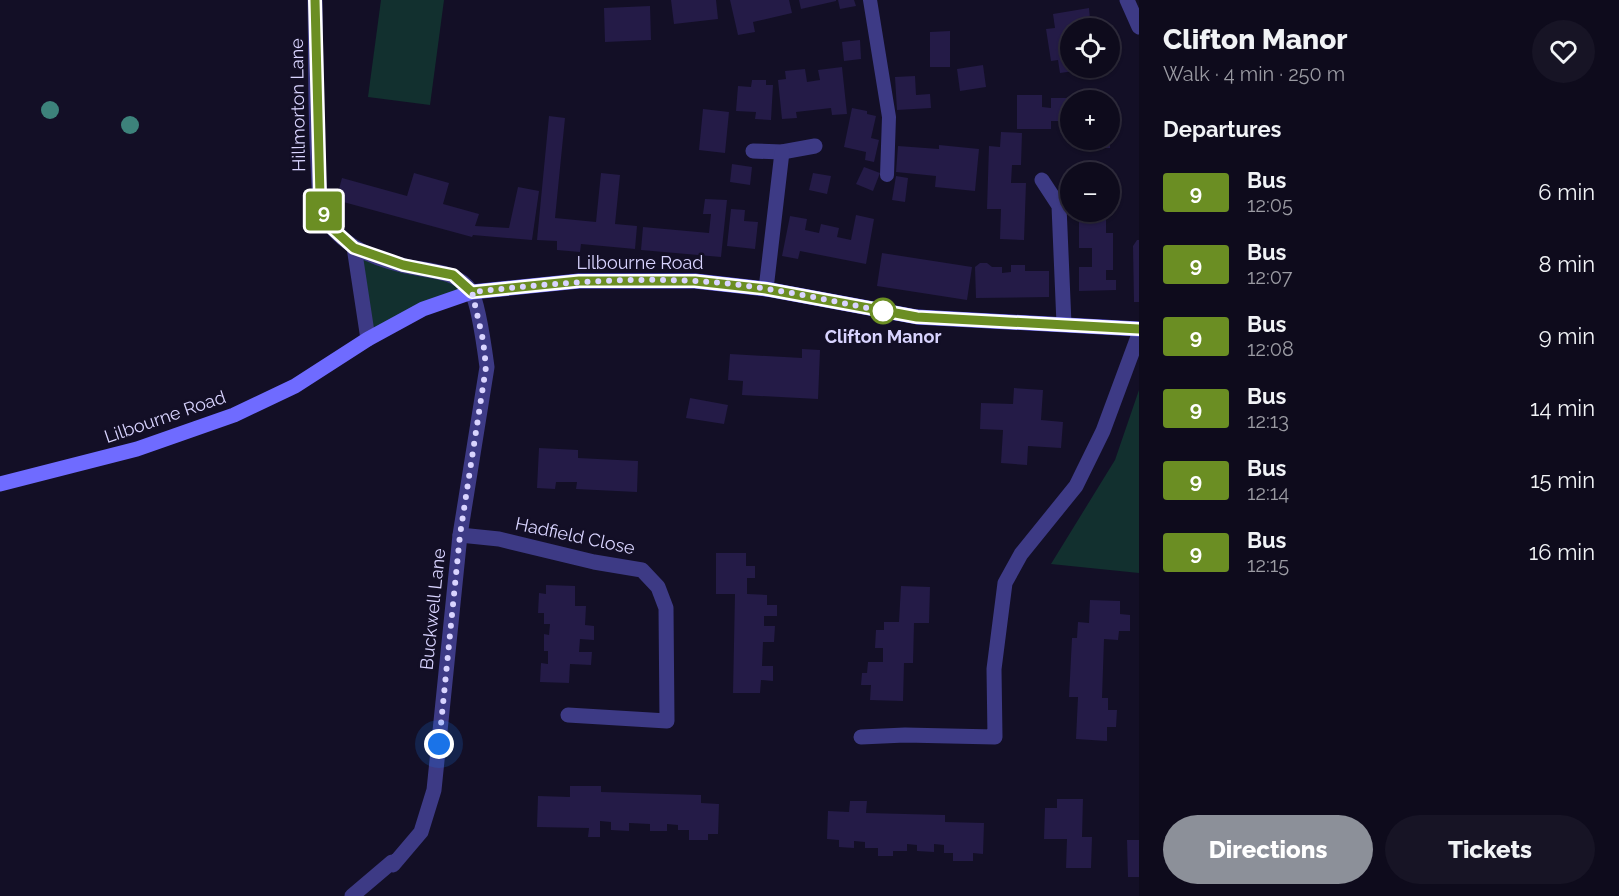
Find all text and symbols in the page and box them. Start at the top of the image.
map controls [1060,18,1120,222]
button: locate [1060,18,1120,78]
button: heart [1532,20,1595,83]
text: Clifton Manor [1163,23,1348,56]
street label: Hillmorton Lane [286,38,309,172]
text: Walk · 4 min · 250 m [1163,62,1345,86]
button: + [1060,90,1120,150]
text: Departures [1163,116,1281,142]
button: − [1060,162,1120,222]
text: Bus [1247,167,1286,193]
text: 6 min [1538,179,1595,205]
text: 9 [1190,180,1202,205]
line badge: 9 [304,192,344,230]
text: 12:05 [1247,193,1293,217]
text: 9 [318,199,330,224]
text: Bus [1247,239,1286,265]
text: 8 min [1539,251,1595,277]
street label: Lilbourne Road [577,252,703,273]
text: 9 [1190,252,1202,277]
text: 12:07 [1247,265,1293,289]
marker: Clifton Manor [870,298,896,324]
text: Bus [1247,311,1286,337]
text: 9 min [1539,323,1595,349]
text: 9 [1190,324,1202,349]
place label: Clifton Manor [825,326,941,347]
text: 12:08 [1247,337,1294,361]
text: Bus [1247,383,1286,409]
street label: Lilbourne Road [101,386,228,447]
text: 14 min [1530,395,1595,421]
text: 9 [1190,396,1202,421]
text: 12:13 [1247,409,1289,433]
text: Bus [1247,455,1286,481]
text: 15 min [1530,467,1595,493]
text: 9 [1190,468,1202,493]
text: 12:14 [1247,481,1289,505]
street label: Hadfield Close [513,513,637,559]
text: Bus [1247,527,1286,553]
text: 16 min [1529,539,1595,565]
text: 9 [1190,540,1202,565]
street label: Buckwell Lane [416,547,449,671]
text: 12:15 [1247,553,1289,577]
your location [424,729,454,759]
button: Directions [1163,815,1373,884]
button: Tickets [1385,815,1595,884]

